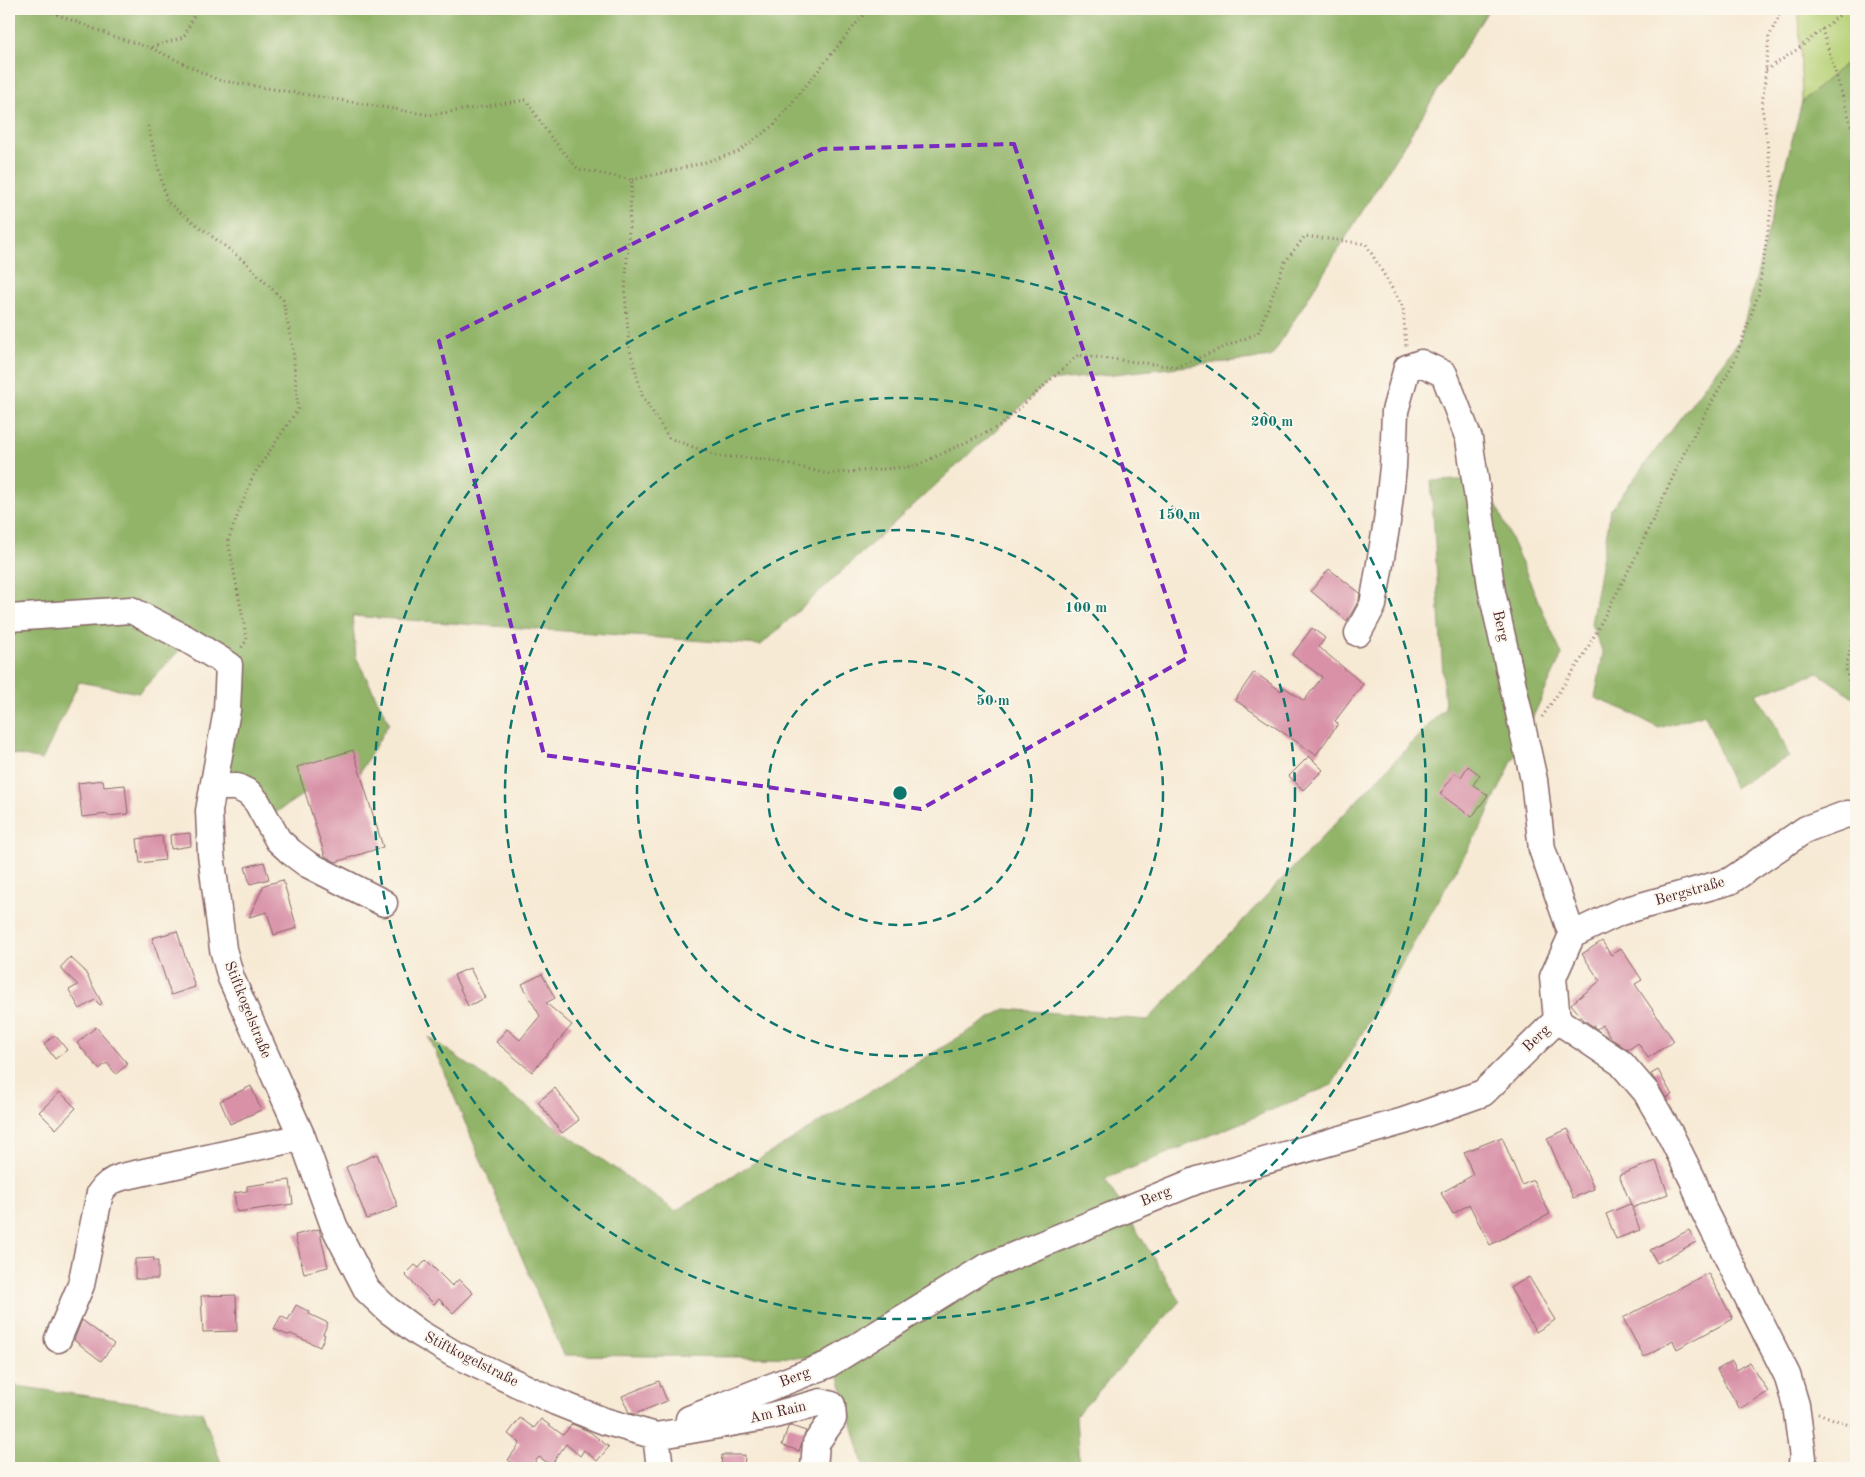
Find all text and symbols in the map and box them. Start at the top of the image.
text: 200 m [1251,415,1293,430]
text: 150 m [1158,508,1200,523]
text: 100 m [1065,601,1107,616]
street label: Berg [1489,609,1511,643]
text: 50 m [976,694,1010,709]
centre of rings [891,784,909,802]
street label: Bergstraße [1654,875,1727,909]
street label: Stiftkogelstraße [221,959,273,1061]
street label: Berg [1520,1023,1554,1055]
street label: Berg [1139,1184,1173,1210]
street label: Stiftkogelstraße [422,1330,520,1390]
street label: Berg [778,1365,812,1391]
street label: Am Rain [748,1399,808,1427]

